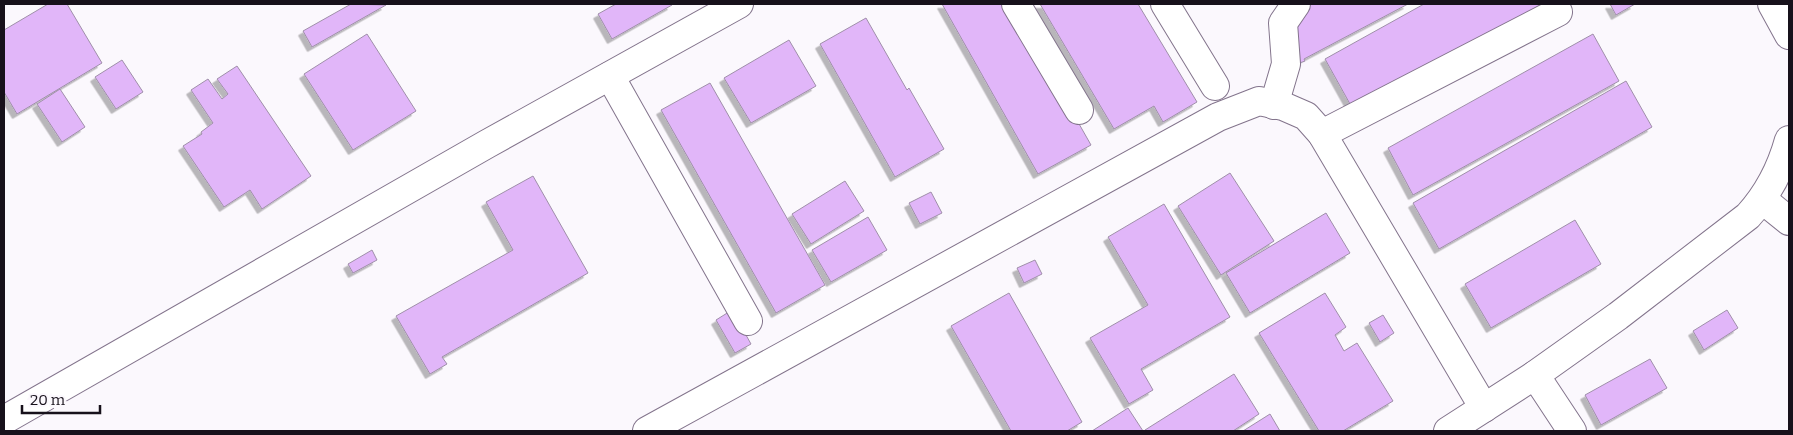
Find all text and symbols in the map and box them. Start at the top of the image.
scale bar [22,382,100,414]
text: 20 m [30,391,66,409]

